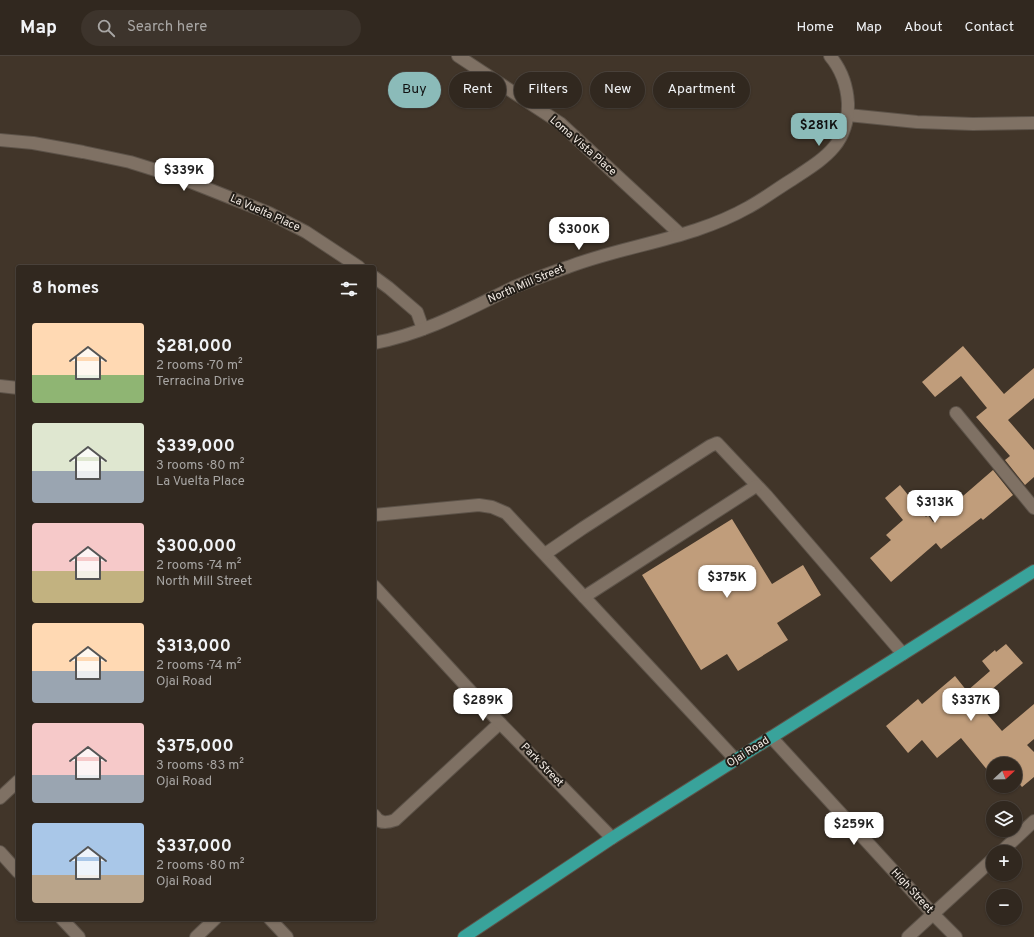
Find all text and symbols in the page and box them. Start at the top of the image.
search box [81,10,361,46]
text: Map [20,16,57,40]
icon: search [95,17,117,39]
text: Search here [127,18,207,37]
text: Home [797,19,834,36]
text: Map [856,19,882,36]
text: About [904,19,943,36]
text: Contact [965,19,1014,36]
chip: Buy [388,72,441,108]
chip: Rent [449,72,506,108]
chip: Filters [514,72,582,108]
chip: New [590,72,645,108]
chip: Apartment [653,72,750,108]
street label: Loma Vista Place [547,113,619,179]
pin: $281K [791,113,847,147]
text: $281K [800,118,838,134]
pin: $339K [156,158,212,192]
text: $339K [164,163,204,179]
street label: La Vuelta Place [228,191,302,235]
pin: $300K [551,217,607,251]
text: $300K [558,222,600,238]
street label: North Mill Street [486,262,566,306]
text: 8 homes [32,278,99,300]
icon: filters [338,278,360,300]
text: $281,000 [156,336,232,358]
icon: home [64,339,112,387]
text: 2 rooms · 70 m² [156,358,243,374]
text: Terracina Drive [156,374,244,390]
text: $339,000 [156,436,235,458]
icon: home [64,439,112,487]
text: 3 rooms · 80 m² [156,458,244,474]
text: La Vuelta Place [156,474,245,490]
pin: $313K [907,490,963,524]
text: $313K [916,495,954,511]
text: $300,000 [156,536,237,558]
icon: home [64,539,112,587]
text: 2 rooms · 74 m² [156,558,241,574]
pin: $375K [699,565,755,599]
text: $375K [707,570,747,586]
text: North Mill Street [156,574,252,590]
text: $313,000 [156,636,231,658]
icon: home [64,639,112,687]
text: 2 rooms · 74 m² [156,658,241,674]
text: Ojai Road [156,674,212,690]
pin: $289K [455,688,511,722]
pin: $337K [943,688,999,722]
text: $289K [462,693,504,709]
text: $337K [951,693,991,709]
street label: Ojai Road [724,733,772,771]
text: $375,000 [156,736,234,758]
icon: home [64,739,112,787]
street label: Park Street [518,740,566,790]
north arrow [986,757,1022,793]
map controls [986,757,1022,925]
text: 3 rooms · 83 m² [156,758,244,774]
text: Ojai Road [156,774,212,790]
button: layers [986,801,1022,837]
pin: $259K [826,812,882,846]
text: $259K [834,817,874,833]
text: $337,000 [156,836,232,858]
icon: home [64,839,112,887]
button: + [986,845,1022,881]
text: 2 rooms · 80 m² [156,858,245,874]
street label: High Street [888,866,936,916]
text: Ojai Road [156,874,212,890]
button: − [986,889,1022,925]

